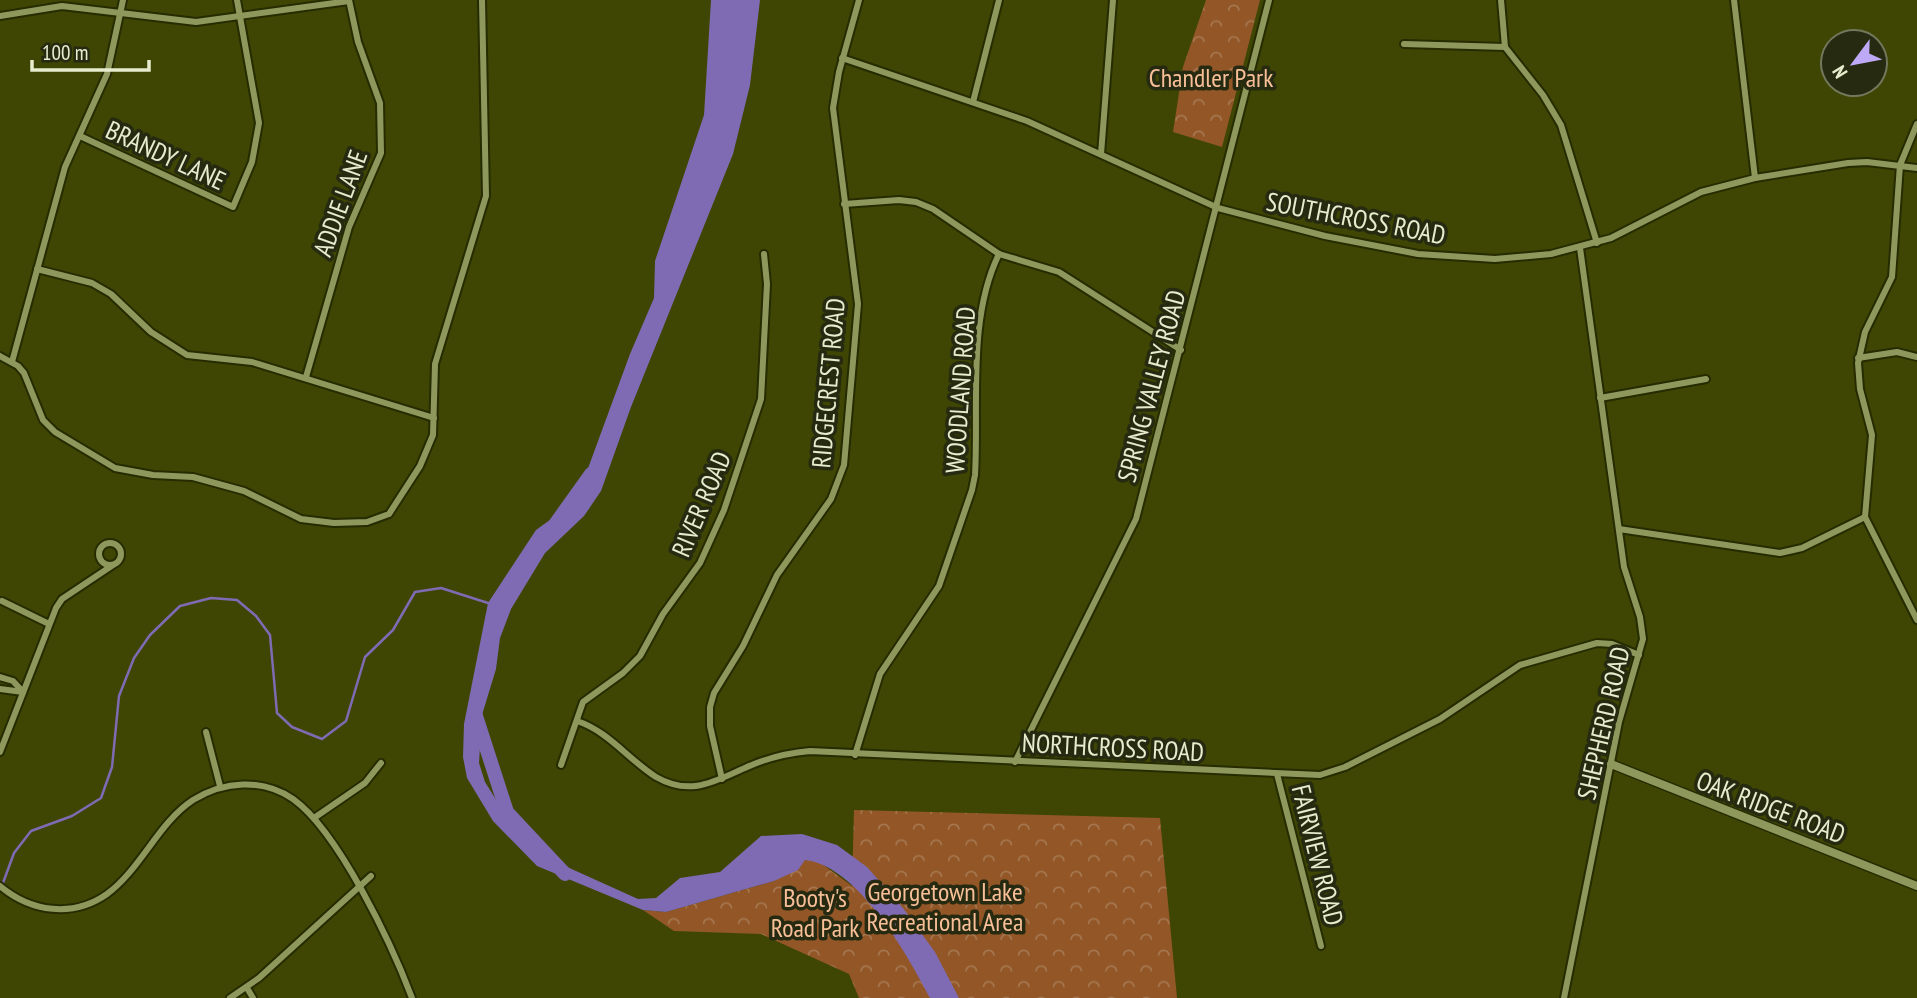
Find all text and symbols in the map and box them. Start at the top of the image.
scale bar [32,28,149,72]
north arrow [1819,28,1889,98]
text: 100 m [42,39,88,66]
park label: Chandler Park [1149,61,1273,94]
text: N [1827,61,1852,83]
street label: BRANDY LANE [101,113,231,197]
street label: ADDIE LANE [306,145,374,261]
street label: SOUTHCROSS ROAD [1264,184,1448,252]
street label: SPRING VALLEY ROAD [1110,286,1192,486]
street label: RIDGECREST ROAD [804,297,852,469]
street label: WOODLAND ROAD [938,306,982,474]
street label: RIVER ROAD [664,446,738,562]
street label: SHEPHERD ROAD [1569,643,1637,803]
street label: NORTHCROSS ROAD [1021,726,1205,768]
street label: OAK RIDGE ROAD [1692,763,1850,851]
street label: FAIRVIEW ROAD [1285,781,1351,929]
park label: Georgetown Lake Recreational Area [867,875,1023,938]
park label: Booty's Road Park [771,881,859,944]

